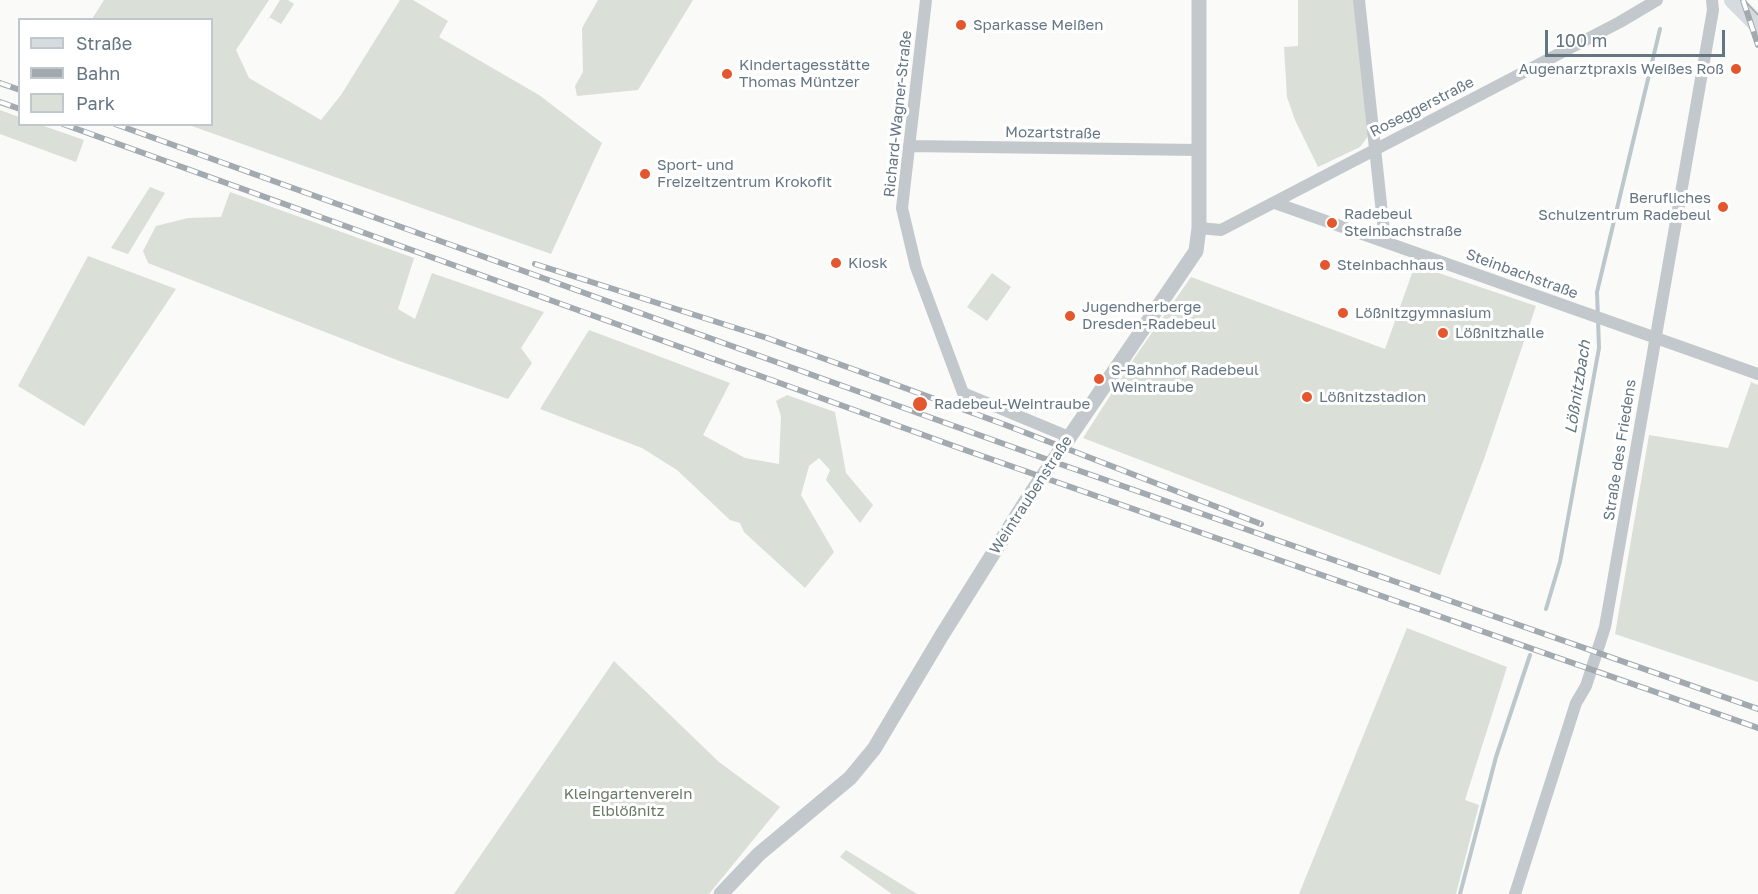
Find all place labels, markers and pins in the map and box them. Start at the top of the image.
place label: Sparkasse Meißen [973,16,1104,34]
marker: Sparkasse Meißen [954,18,968,32]
place label: Kindertagesstätte Thomas Müntzer [739,56,870,91]
place label: Augenarztpraxis Weißes Roß [1519,60,1724,78]
marker: Augenarztpraxis Weißes Roß [1729,62,1743,76]
marker: Kindertagesstätte Thomas Müntzer [720,67,734,81]
place label: Sport- und Freizeitzentrum Krokofit [657,156,832,191]
marker: Sport- und Freizeitzentrum Krokofit [638,167,652,181]
place label: Berufliches Schulzentrum Radebeul [1538,189,1711,224]
marker: Berufliches Schulzentrum Radebeul [1716,200,1730,214]
place label: Radebeul Steinbachstraße [1344,205,1462,240]
marker: Radebeul Steinbachstraße [1325,216,1339,230]
place label: Kiosk [848,254,888,272]
marker: Kiosk [829,256,843,270]
place label: Steinbachhaus [1337,256,1444,274]
marker: Steinbachhaus [1318,258,1332,272]
place label: Jugendherberge Dresden-Radebeul [1082,298,1216,333]
place label: Lößnitzgymnasium [1355,304,1491,322]
marker: Lößnitzgymnasium [1336,306,1350,320]
marker: Jugendherberge Dresden-Radebeul [1063,309,1077,323]
place label: Lößnitzhalle [1455,324,1544,342]
marker: Lößnitzhalle [1436,326,1450,340]
place label: S-Bahnhof Radebeul Weintraube [1111,361,1259,396]
marker: S-Bahnhof Radebeul Weintraube [1092,372,1106,386]
place label: Lößnitzstadion [1319,388,1426,406]
marker: Lößnitzstadion [1300,390,1314,404]
marker: Radebeul-Weintraube [911,395,929,413]
place label: Radebeul-Weintraube [934,395,1090,413]

